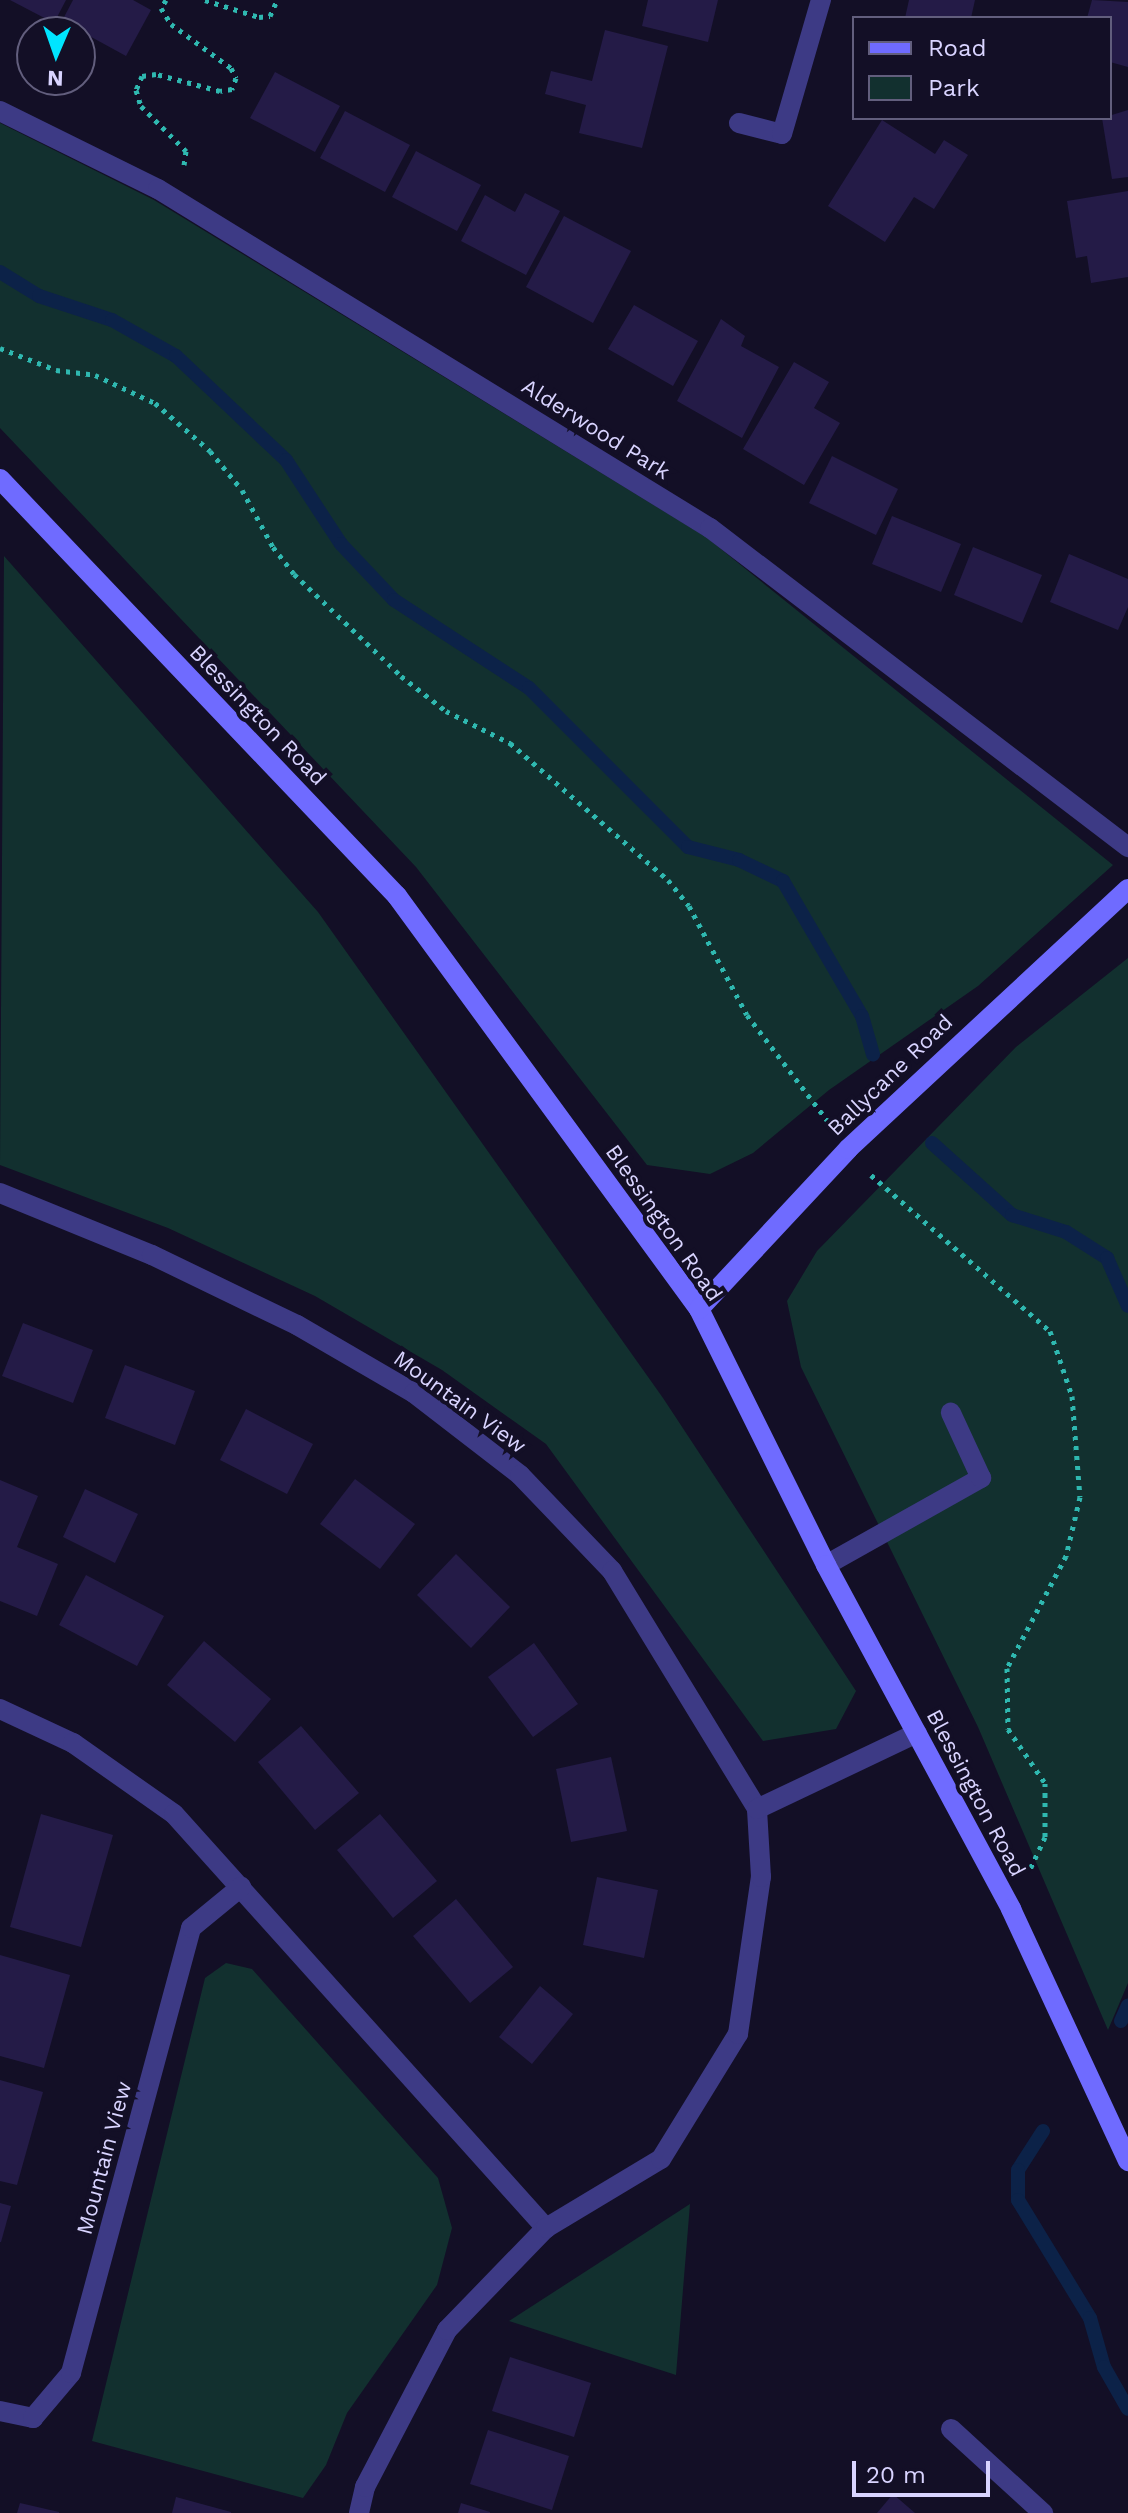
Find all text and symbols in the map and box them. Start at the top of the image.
north arrow [16,16,96,96]
legend [852,16,1112,120]
text: Road [928,34,987,62]
text: N [47,66,64,91]
text: Park [928,74,980,102]
street label: Alderwood Park [517,373,675,485]
street label: Blessington Road [184,639,332,791]
street label: Ballycane Road [822,1009,958,1141]
street label: Blessington Road [600,1139,728,1307]
street label: Mountain View [388,1345,532,1459]
street label: Blessington Road [921,1705,1031,1881]
street label: Mountain View [71,2078,137,2238]
scale bar [856,2445,994,2495]
text: 20 m [866,2461,926,2489]

